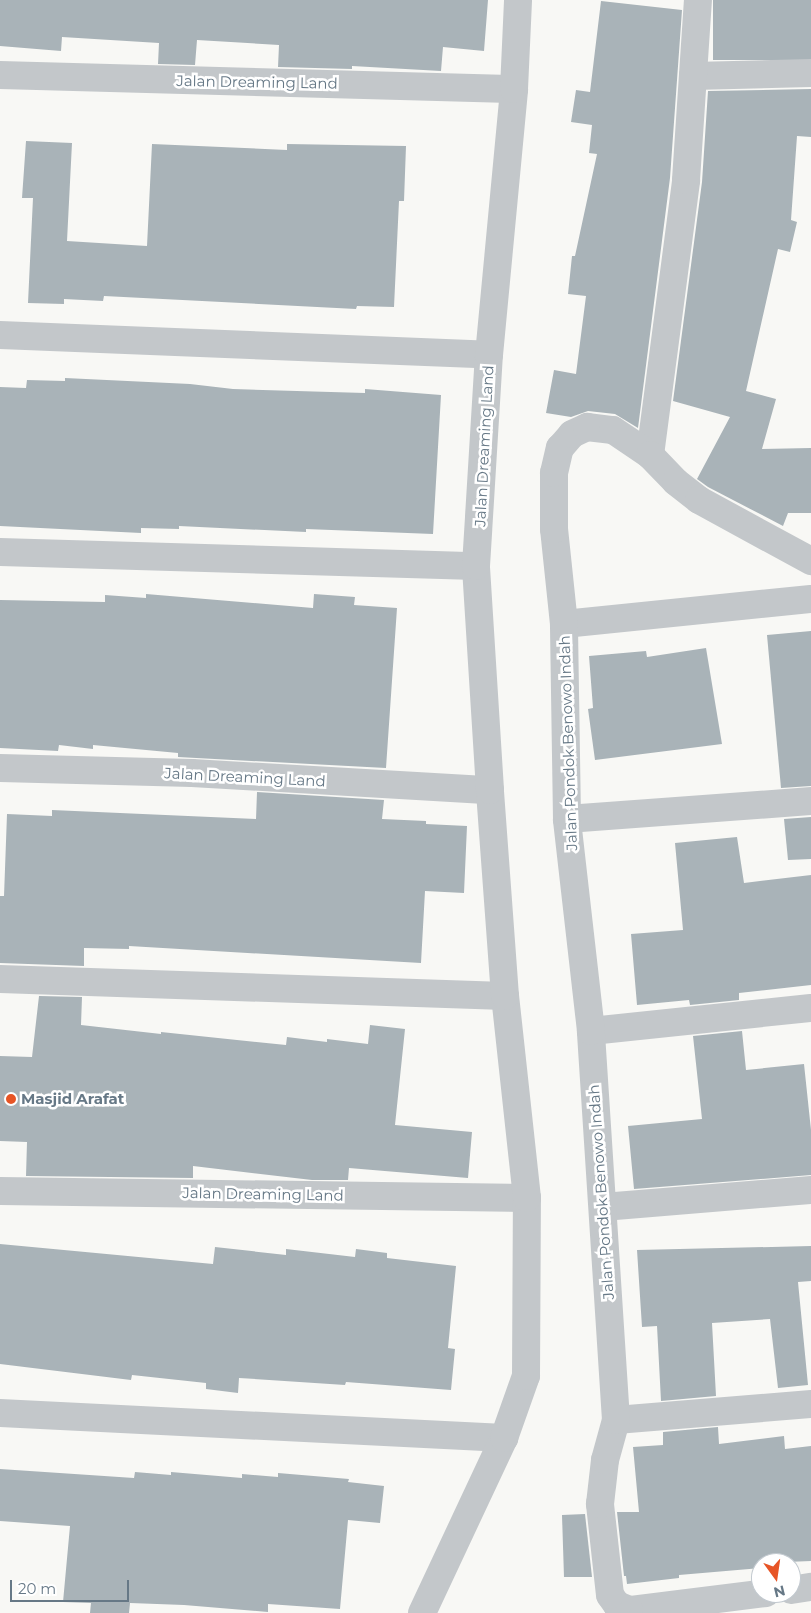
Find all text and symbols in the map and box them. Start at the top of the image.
street label: Jalan Dreaming Land [176,72,338,92]
street label: Jalan Dreaming Land [471,365,497,527]
street label: Jalan Pondok Benowo Indah [555,635,581,851]
street label: Jalan Dreaming Land [164,764,326,790]
street label: Jalan Pondok Benowo Indah [584,1084,618,1300]
place label: Masjid Arafat [21,1090,124,1108]
marker: Masjid Arafat [5,1093,17,1105]
street label: Jalan Dreaming Land [182,1184,344,1204]
north arrow [751,1553,801,1603]
scale bar [12,1570,131,1602]
text: 20 m [18,1579,56,1598]
text: N [772,1581,787,1602]

